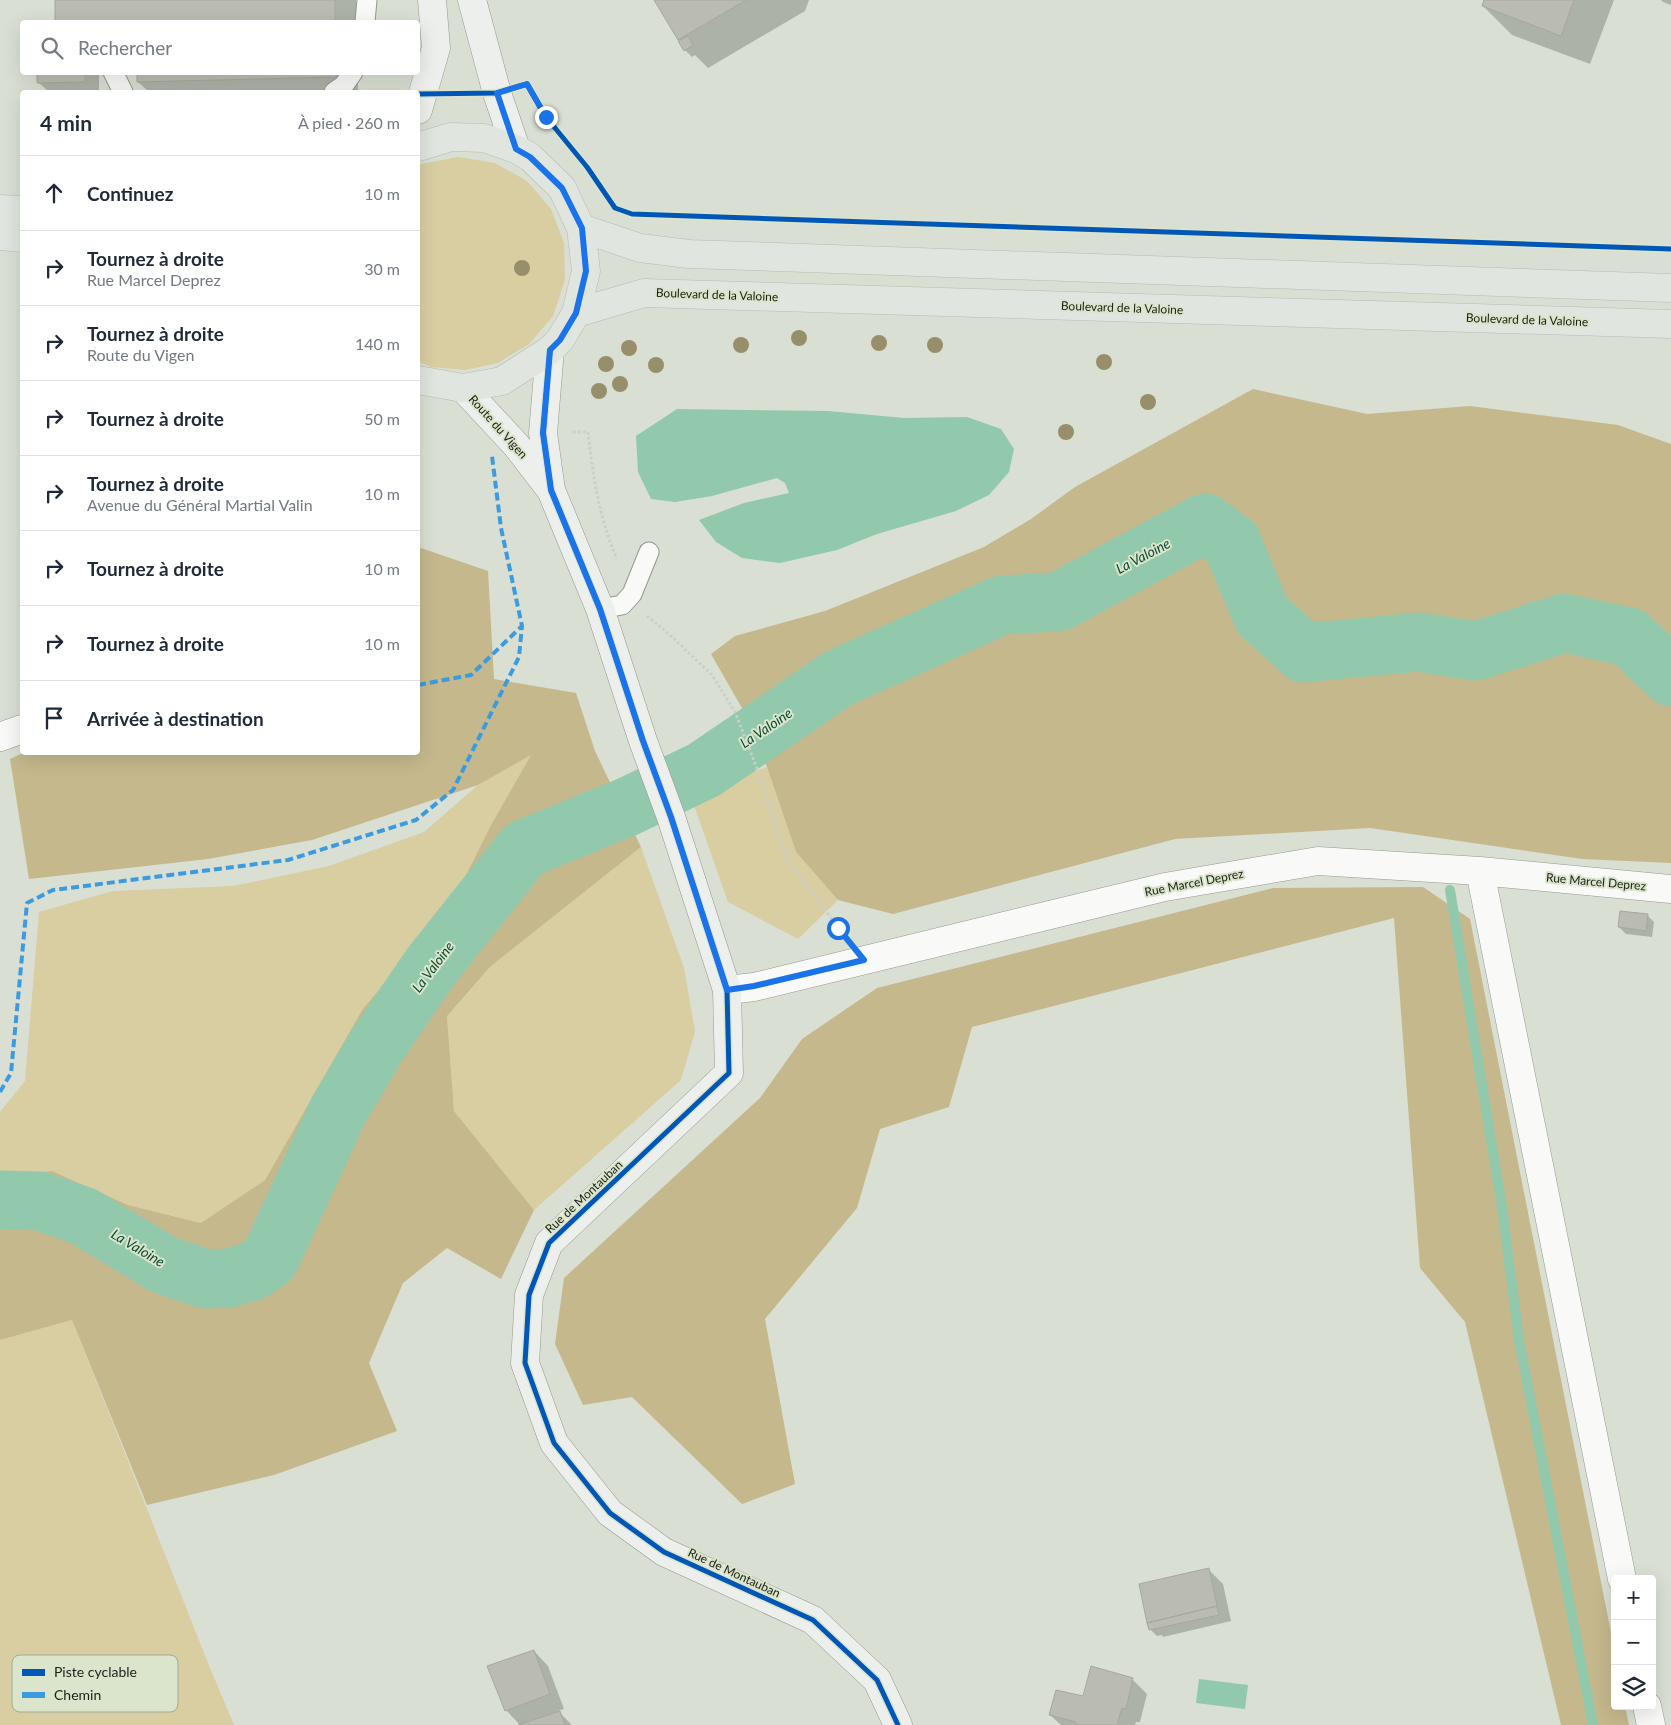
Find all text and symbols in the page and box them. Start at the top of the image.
search box [20,20,420,75]
icon: search [38,34,66,62]
text: Rechercher [78,36,172,59]
route end [535,106,558,129]
text: 4 min [40,110,92,135]
text: À pied · 260 m [298,113,400,132]
icon: ahead [40,179,68,207]
text: Continuez [87,182,173,205]
text: 10 m [364,184,400,203]
text: Tournez à droite [87,247,224,270]
icon: right [40,254,68,282]
text: 30 m [364,259,400,278]
text: Rue Marcel Deprez [87,270,221,289]
street label: Boulevard de la Valoine [656,285,778,304]
street label: Boulevard de la Valoine [1061,298,1183,317]
street label: Boulevard de la Valoine [1466,310,1588,329]
text: Tournez à droite [87,322,224,345]
icon: right [40,329,68,357]
text: 140 m [355,334,400,353]
text: Route du Vigen [87,345,194,364]
street label: Route du Vigen [466,392,531,462]
icon: right [40,404,68,432]
text: Tournez à droite [87,407,224,430]
text: 50 m [364,409,400,428]
text: Tournez à droite [87,472,224,495]
icon: right [40,479,68,507]
text: 10 m [364,484,400,503]
text: Avenue du Général Martial Valin [87,495,313,514]
water label: La Valoine [1113,534,1173,577]
icon: right [40,554,68,582]
text: Tournez à droite [87,557,224,580]
text: 10 m [364,559,400,578]
icon: right [40,629,68,657]
text: Tournez à droite [87,632,224,655]
text: 10 m [364,634,400,653]
icon: arrive [40,704,68,732]
water label: La Valoine [736,704,795,751]
text: Arrivée à destination [87,707,264,730]
street label: Rue Marcel Deprez [1143,865,1245,899]
street label: Rue Marcel Deprez [1545,870,1647,893]
route start [827,917,850,940]
water label: La Valoine [408,938,457,995]
street label: Rue de Montauban [542,1157,625,1236]
water label: La Valoine [109,1225,168,1270]
street label: Rue de Montauban [686,1545,783,1601]
map controls [1611,1575,1656,1710]
button: + [1611,1575,1656,1620]
button: − [1611,1620,1656,1665]
legend [12,1655,178,1712]
text: Piste cyclable [54,1663,137,1680]
button: layers [1611,1665,1656,1710]
text: Chemin [54,1686,101,1703]

